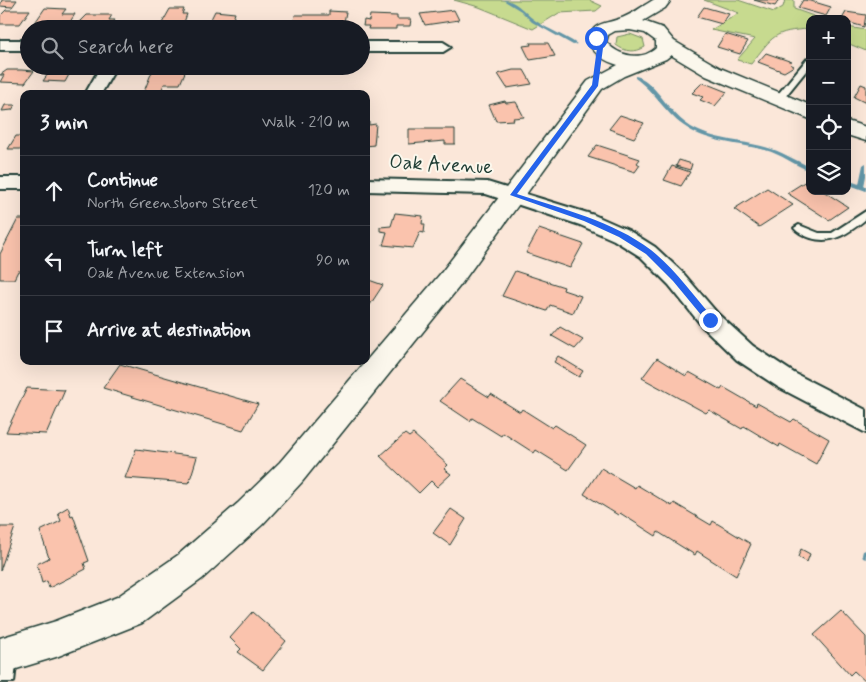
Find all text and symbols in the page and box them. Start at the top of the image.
map controls [806,15,851,195]
button: + [806,15,851,60]
search box [20,20,370,75]
route start [585,27,608,50]
icon: search [38,34,66,62]
text: Search here [78,35,174,60]
button: − [806,60,851,105]
button: locate [806,105,851,150]
text: 3 min [40,109,88,137]
text: Walk · 210 m [262,112,350,133]
street label: Oak Avenue [389,149,493,181]
button: layers [806,150,851,195]
text: Continue [87,168,158,193]
icon: ahead [40,177,68,205]
text: 120 m [308,180,350,201]
text: North Greensboro Street [87,193,258,214]
text: Turn left [87,238,163,263]
icon: left [40,247,68,275]
text: 90 m [316,250,350,271]
text: Oak Avenue Extension [87,263,245,284]
route end [699,309,722,332]
icon: arrive [40,317,68,345]
text: Arrive at destination [87,318,251,343]

